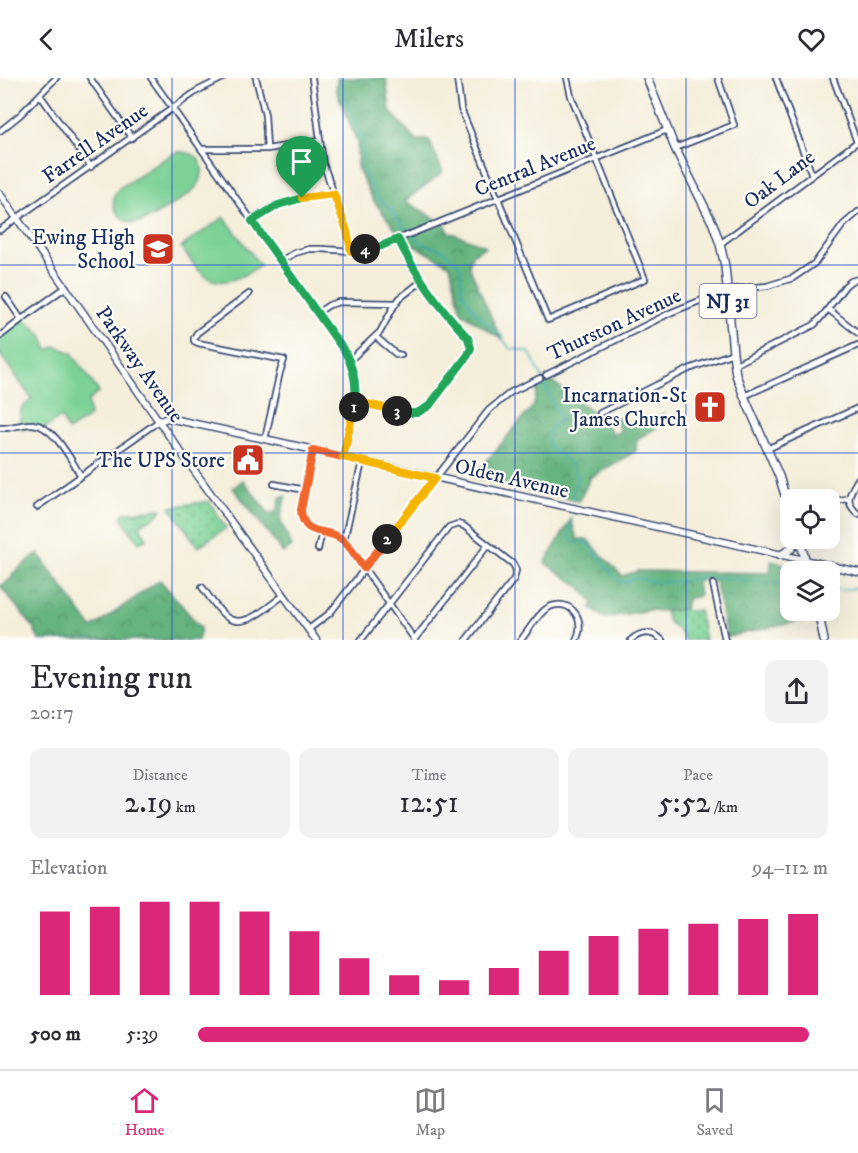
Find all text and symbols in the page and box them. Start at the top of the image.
text: Milers [394,22,464,56]
icon: back [30,23,63,56]
icon: heart [795,23,828,56]
street label: Farrell Avenue [38,98,154,190]
street label: Central Avenue [471,131,600,203]
pin [276,136,327,198]
street label: Oak Lane [739,144,821,215]
icon: arrive [285,145,318,178]
place label: Ewing High School [32,225,136,275]
school or university icon: Ewing High School [140,231,176,267]
pin: 4 [350,234,380,264]
text: 4 [360,239,370,259]
street label: Thurston Avenue [543,282,686,367]
road number: NJ 31 [700,284,756,318]
street label: Parkway Avenue [89,301,189,428]
place label: Incarnation-St James Church [562,383,687,433]
church icon: Incarnation-St James Church [692,389,728,425]
pin: 1 [339,392,369,422]
pin: 3 [382,396,412,426]
text: 1 [351,397,357,417]
text: 3 [394,401,400,421]
public building icon: The UPS Store [230,442,266,478]
place label: The UPS Store [97,448,225,474]
street label: Olden Avenue [452,453,572,505]
map controls [780,489,840,621]
button: locate [780,489,840,549]
pin: 2 [372,524,402,554]
text: 2 [383,529,391,549]
button: layers [780,561,840,621]
text: Evening run [30,658,192,699]
button: share [765,660,828,723]
text: 20:17 [30,701,74,726]
text: Distance [132,765,188,785]
text: Time [412,765,446,785]
text: Pace [683,765,713,785]
text: 2.19 [124,785,172,822]
text: 12:51 [399,785,459,822]
text: 5:52 [658,785,710,822]
text: km [172,797,196,817]
text: /km [710,797,738,817]
text: Elevation [30,856,107,881]
text: 94–112 m [752,856,828,881]
text: 500 m [30,1022,81,1047]
text: 5:39 [126,1022,159,1047]
tab: Home [125,1084,164,1140]
tab: Map [414,1084,447,1140]
tab: Saved [696,1084,733,1140]

